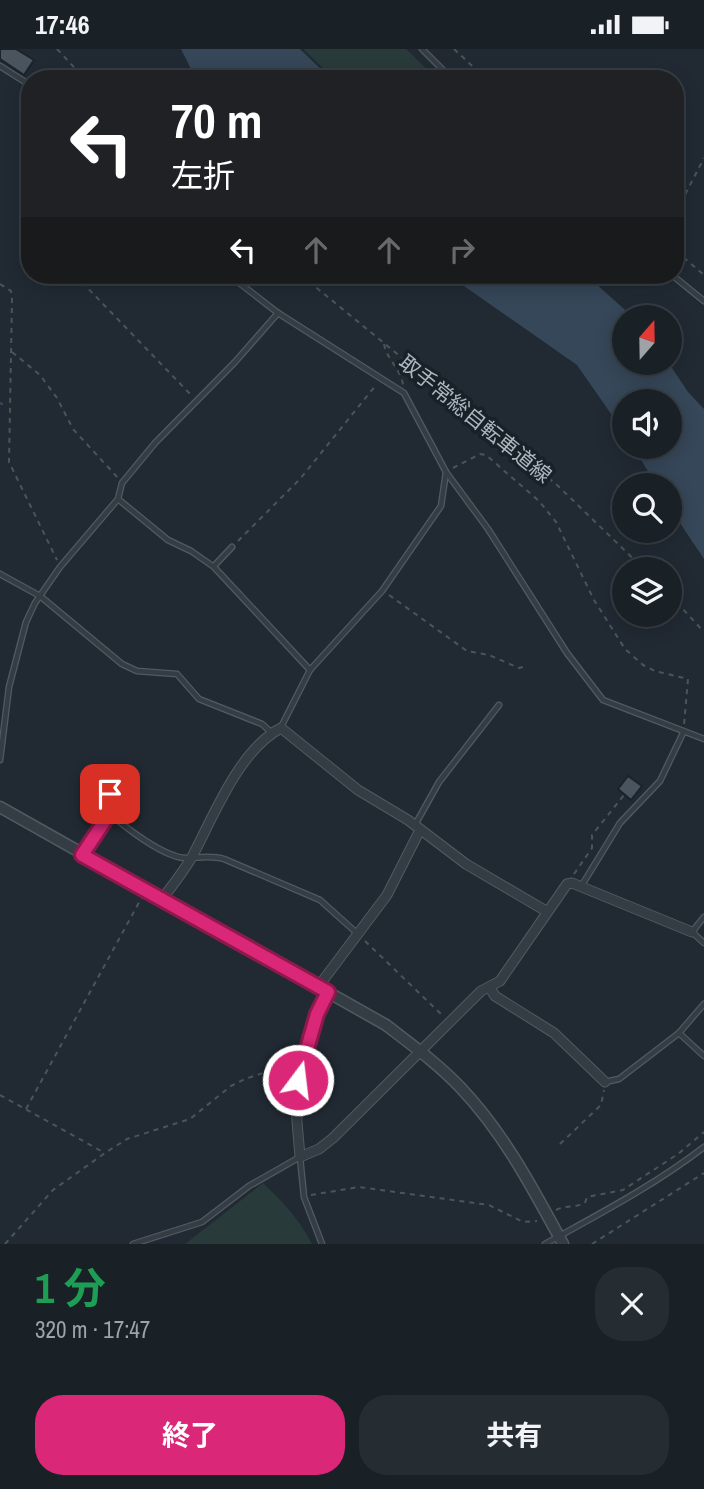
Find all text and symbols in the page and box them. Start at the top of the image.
text: 17:46 [35,7,90,42]
text: 70 m [171,87,263,153]
icon: left [56,98,147,189]
text: 左折 [171,154,235,197]
icon: left [224,231,262,269]
icon: ahead [297,231,335,269]
icon: ahead [370,231,408,269]
icon: right [443,231,481,269]
north arrow [612,305,682,375]
map controls [612,305,682,627]
street label: 取手常総自転車道線 [393,348,558,489]
button: sound [612,389,682,459]
button: search [612,473,682,543]
button: layers [612,557,682,627]
pin [80,764,140,824]
icon: arrive [91,775,129,813]
position arrow [261,1043,335,1117]
text: 1 分 [35,1260,106,1316]
button: close [595,1267,669,1341]
text: 320 m · 17:47 [35,1314,150,1345]
button: 終了 [35,1395,345,1475]
button: 共有 [359,1395,669,1475]

